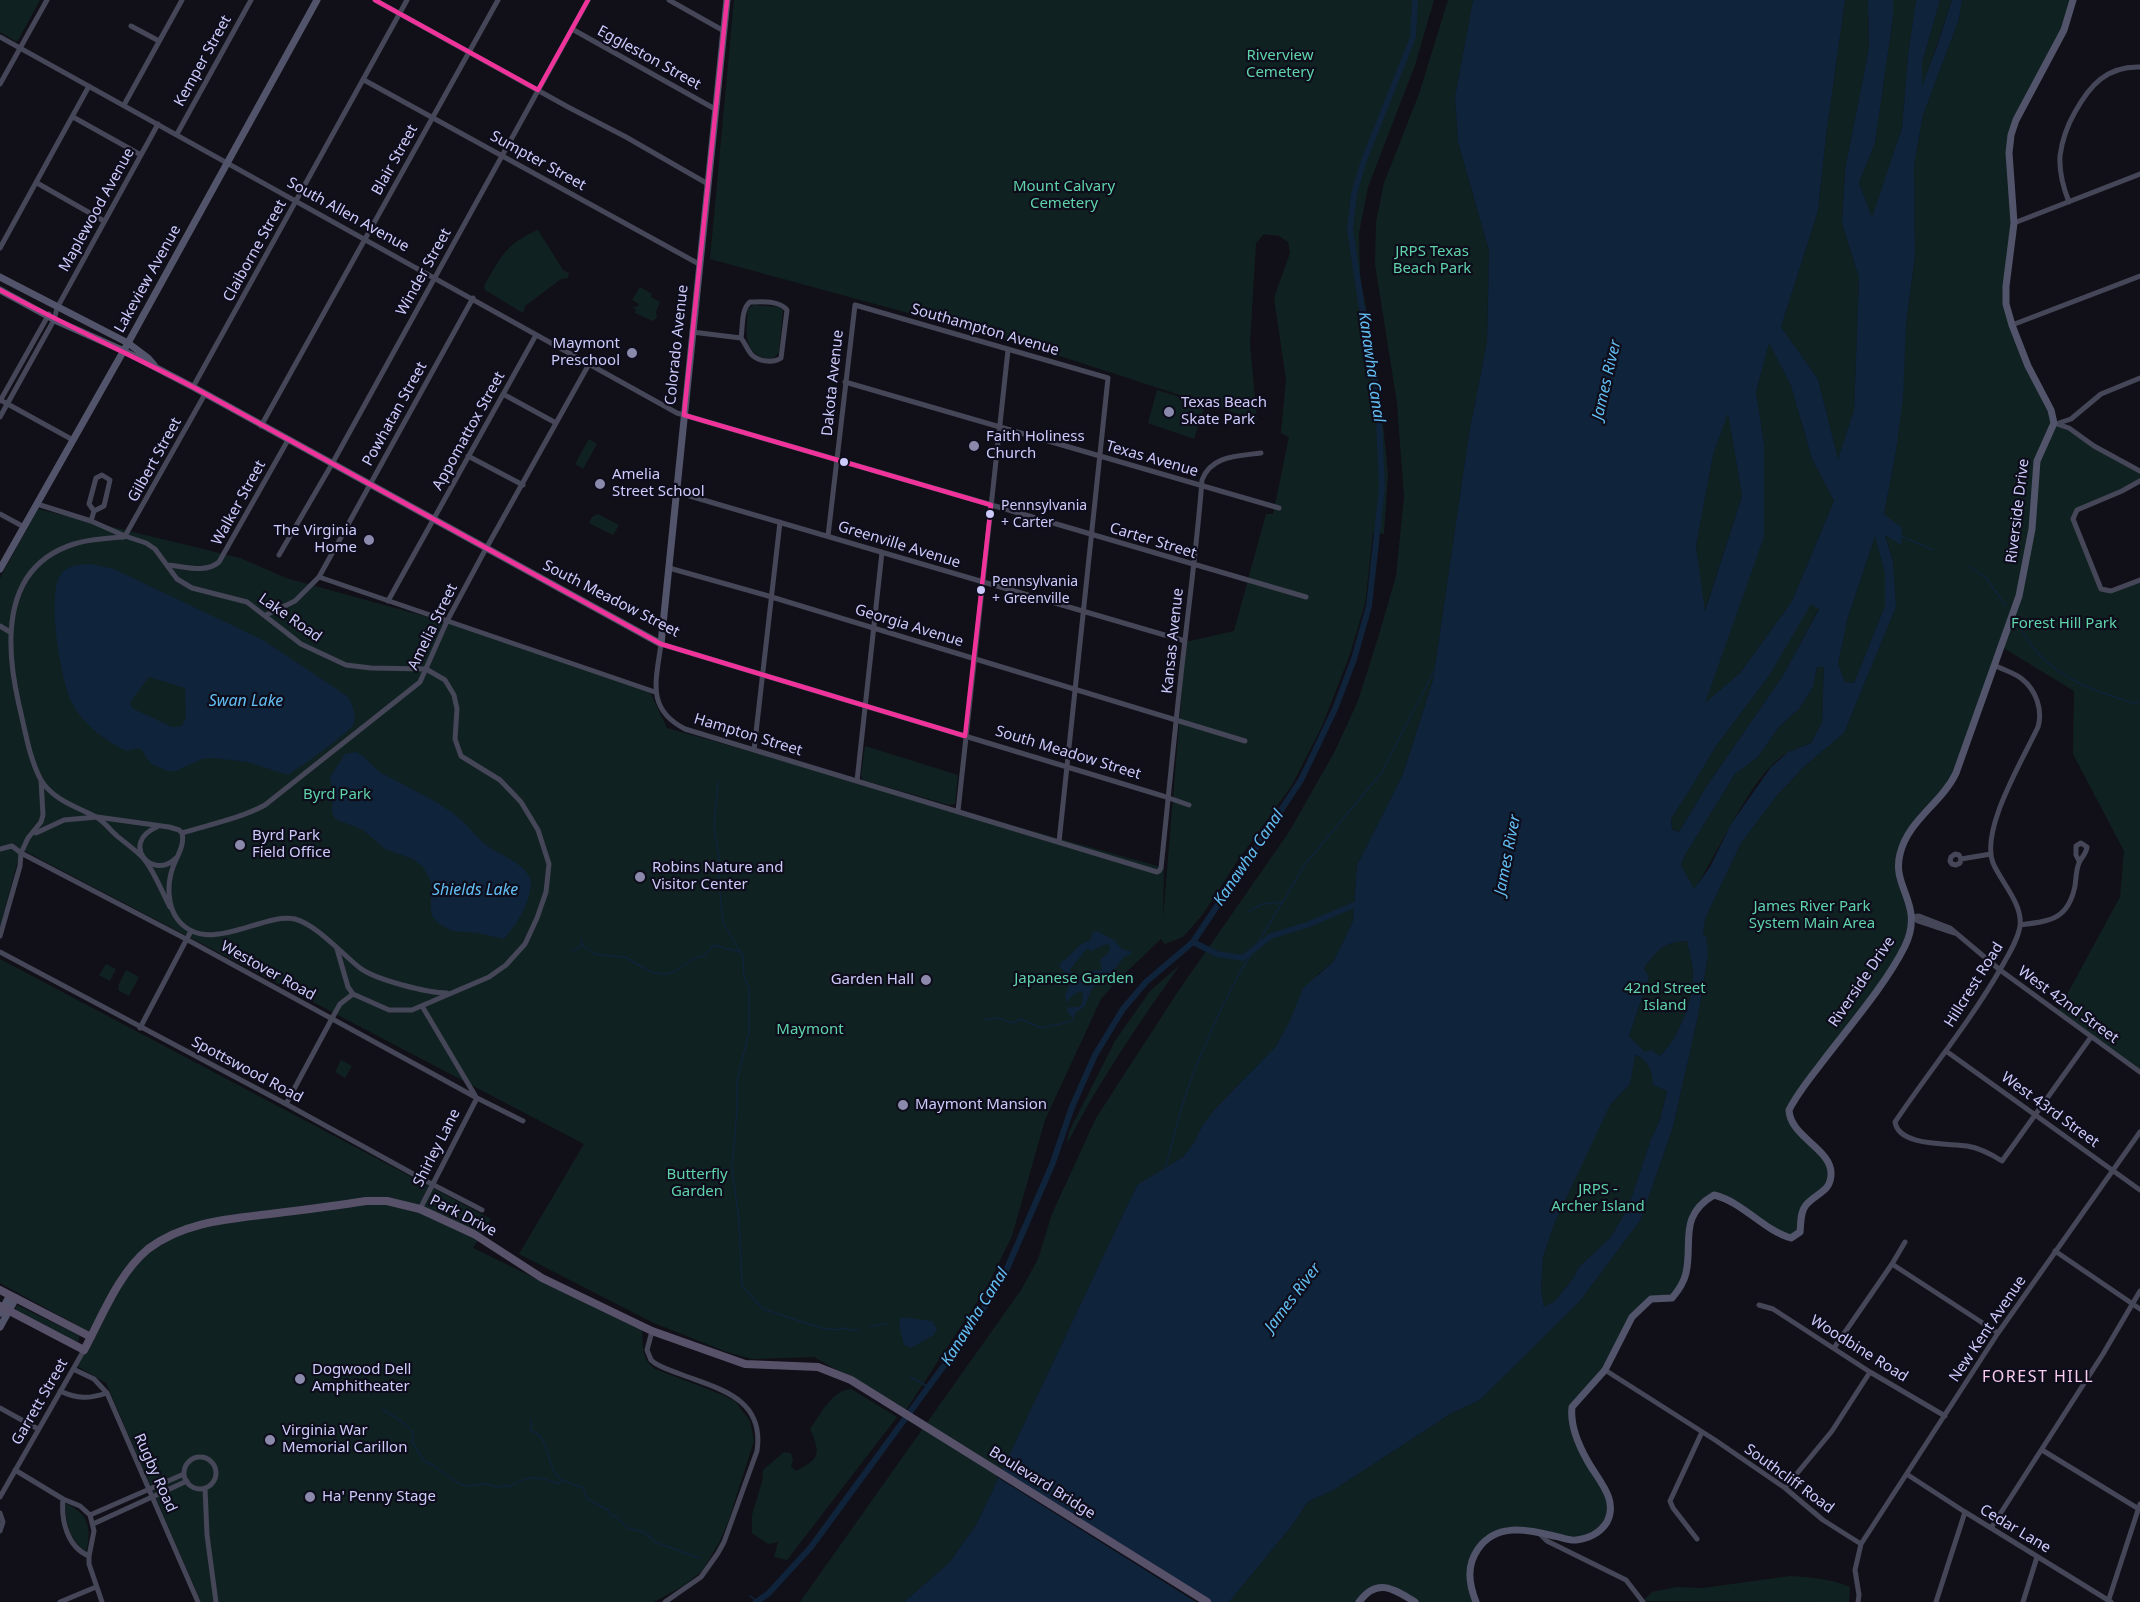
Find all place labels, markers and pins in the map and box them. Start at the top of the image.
place label: Maymont Preschool [551,335,620,370]
marker: Maymont Preschool [625,346,639,360]
place label: Texas Beach Skate Park [1181,394,1267,429]
marker: Texas Beach Skate Park [1162,405,1176,419]
place label: Faith Holiness Church [986,428,1085,463]
marker: Faith Holiness Church [967,439,981,453]
unlabelled marker [838,456,850,468]
place label: Amelia Street School [612,466,705,501]
marker: Amelia Street School [593,477,607,491]
place label: Pennsylvania + Carter [1001,498,1087,530]
marker: Pennsylvania + Carter [984,508,996,520]
place label: The Virginia Home [273,522,357,557]
marker: The Virginia Home [362,533,376,547]
place label: Pennsylvania + Greenville [992,574,1078,606]
marker: Pennsylvania + Greenville [975,584,987,596]
place label: Byrd Park Field Office [252,827,331,862]
marker: Byrd Park Field Office [233,838,247,852]
place label: Robins Nature and Visitor Center [652,859,784,894]
marker: Robins Nature and Visitor Center [633,870,647,884]
place label: Garden Hall [831,971,914,989]
marker: Garden Hall [919,973,933,987]
place label: Maymont Mansion [915,1096,1047,1114]
marker: Maymont Mansion [896,1098,910,1112]
place label: Dogwood Dell Amphitheater [312,1361,411,1396]
marker: Dogwood Dell Amphitheater [293,1372,307,1386]
place label: Virginia War Memorial Carillon [282,1422,407,1457]
marker: Virginia War Memorial Carillon [263,1433,277,1447]
place label: Ha' Penny Stage [322,1488,436,1506]
marker: Ha' Penny Stage [303,1490,317,1504]

